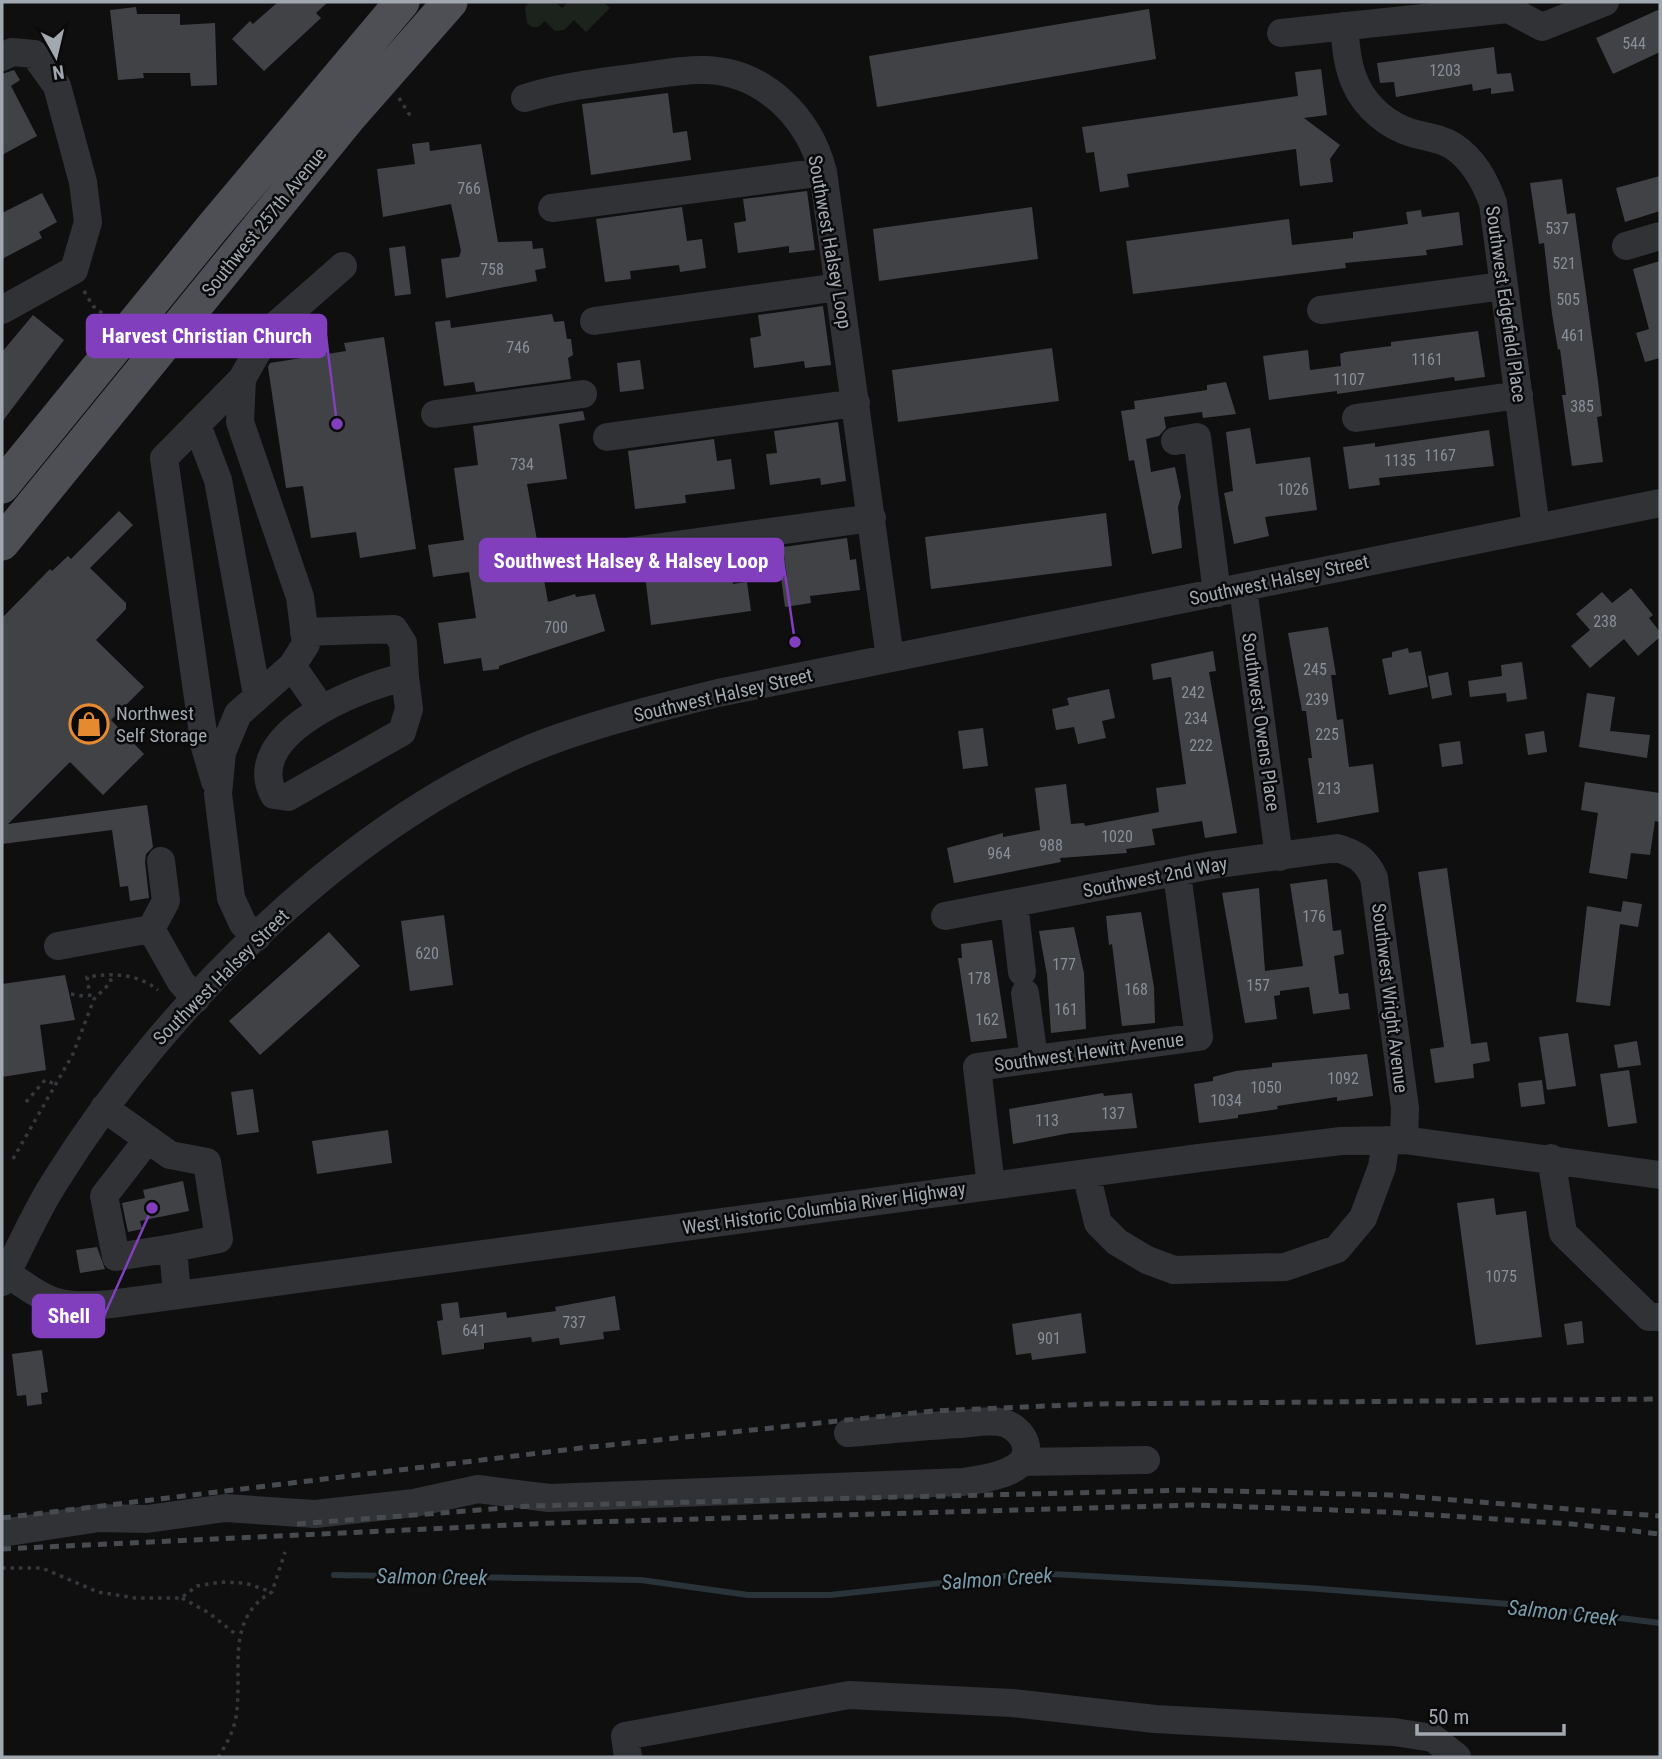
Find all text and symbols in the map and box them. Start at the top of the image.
north arrow [21,21,91,91]
house number: 544 [1622,34,1646,53]
text: N [51,60,66,85]
house number: 1203 [1429,61,1461,80]
street label: Southwest 257th Avenue [197,143,331,301]
street label: Southwest Halsey Loop [803,153,857,331]
house number: 766 [457,179,481,198]
street label: Southwest Edgefield Place [1481,204,1531,404]
house number: 537 [1545,219,1569,238]
house number: 521 [1552,254,1576,273]
house number: 758 [480,260,504,279]
house number: 505 [1556,290,1580,309]
callout: Harvest Christian Church [87,315,326,357]
text: Harvest Christian Church [102,324,312,348]
house number: 461 [1561,326,1585,345]
house number: 746 [506,338,530,357]
house number: 1161 [1411,350,1443,369]
house number: 1107 [1333,370,1365,389]
house number: 385 [1570,397,1594,416]
house number: 1167 [1424,446,1456,465]
house number: 1135 [1384,451,1416,470]
house number: 734 [510,455,534,474]
house number: 1026 [1277,480,1309,499]
callout: Southwest Halsey & Halsey Loop [480,539,783,581]
text: Southwest Halsey & Halsey Loop [494,549,768,573]
street label: Southwest Halsey Street [1187,550,1371,610]
house number: 238 [1593,612,1617,631]
house number: 700 [544,618,568,637]
street label: Southwest Owens Place [1237,631,1285,813]
house number: 245 [1303,660,1327,679]
street label: Southwest Halsey Street [631,663,815,727]
house number: 242 [1181,683,1205,702]
house number: 239 [1305,690,1329,709]
place label: Northwest Self Storage [116,702,207,747]
shop icon: Northwest Self Storage [68,703,110,745]
house number: 234 [1184,709,1208,728]
house number: 225 [1315,725,1339,744]
house number: 222 [1189,736,1213,755]
house number: 213 [1317,779,1341,798]
house number: 1020 [1101,827,1133,846]
house number: 988 [1039,836,1063,855]
house number: 964 [987,844,1011,863]
street label: Southwest 2nd Way [1081,852,1229,902]
street label: Southwest Wright Avenue [1367,902,1413,1094]
street label: Southwest Halsey Street [148,904,294,1050]
house number: 176 [1302,907,1326,926]
house number: 620 [415,944,439,963]
house number: 177 [1052,955,1076,974]
house number: 178 [967,969,991,988]
house number: 157 [1246,976,1270,995]
house number: 168 [1124,980,1148,999]
house number: 161 [1054,1000,1078,1019]
house number: 162 [975,1010,999,1029]
street label: Southwest Hewitt Avenue [993,1027,1185,1077]
house number: 1092 [1327,1069,1359,1088]
house number: 1050 [1250,1078,1282,1097]
house number: 1034 [1210,1091,1242,1110]
house number: 137 [1101,1104,1125,1123]
house number: 113 [1035,1111,1059,1130]
street label: West Historic Columbia River Highway [681,1177,967,1239]
house number: 1075 [1485,1267,1517,1286]
callout: Shell [33,1295,104,1337]
text: Shell [48,1304,90,1328]
house number: 737 [562,1313,586,1332]
house number: 641 [462,1321,486,1340]
house number: 901 [1037,1329,1061,1348]
water label: Salmon Creek [941,1563,1054,1595]
water label: Salmon Creek [376,1564,489,1590]
water label: Salmon Creek [1507,1595,1620,1631]
scale bar [1417,1692,1564,1736]
text: 50 m [1428,1705,1469,1729]

